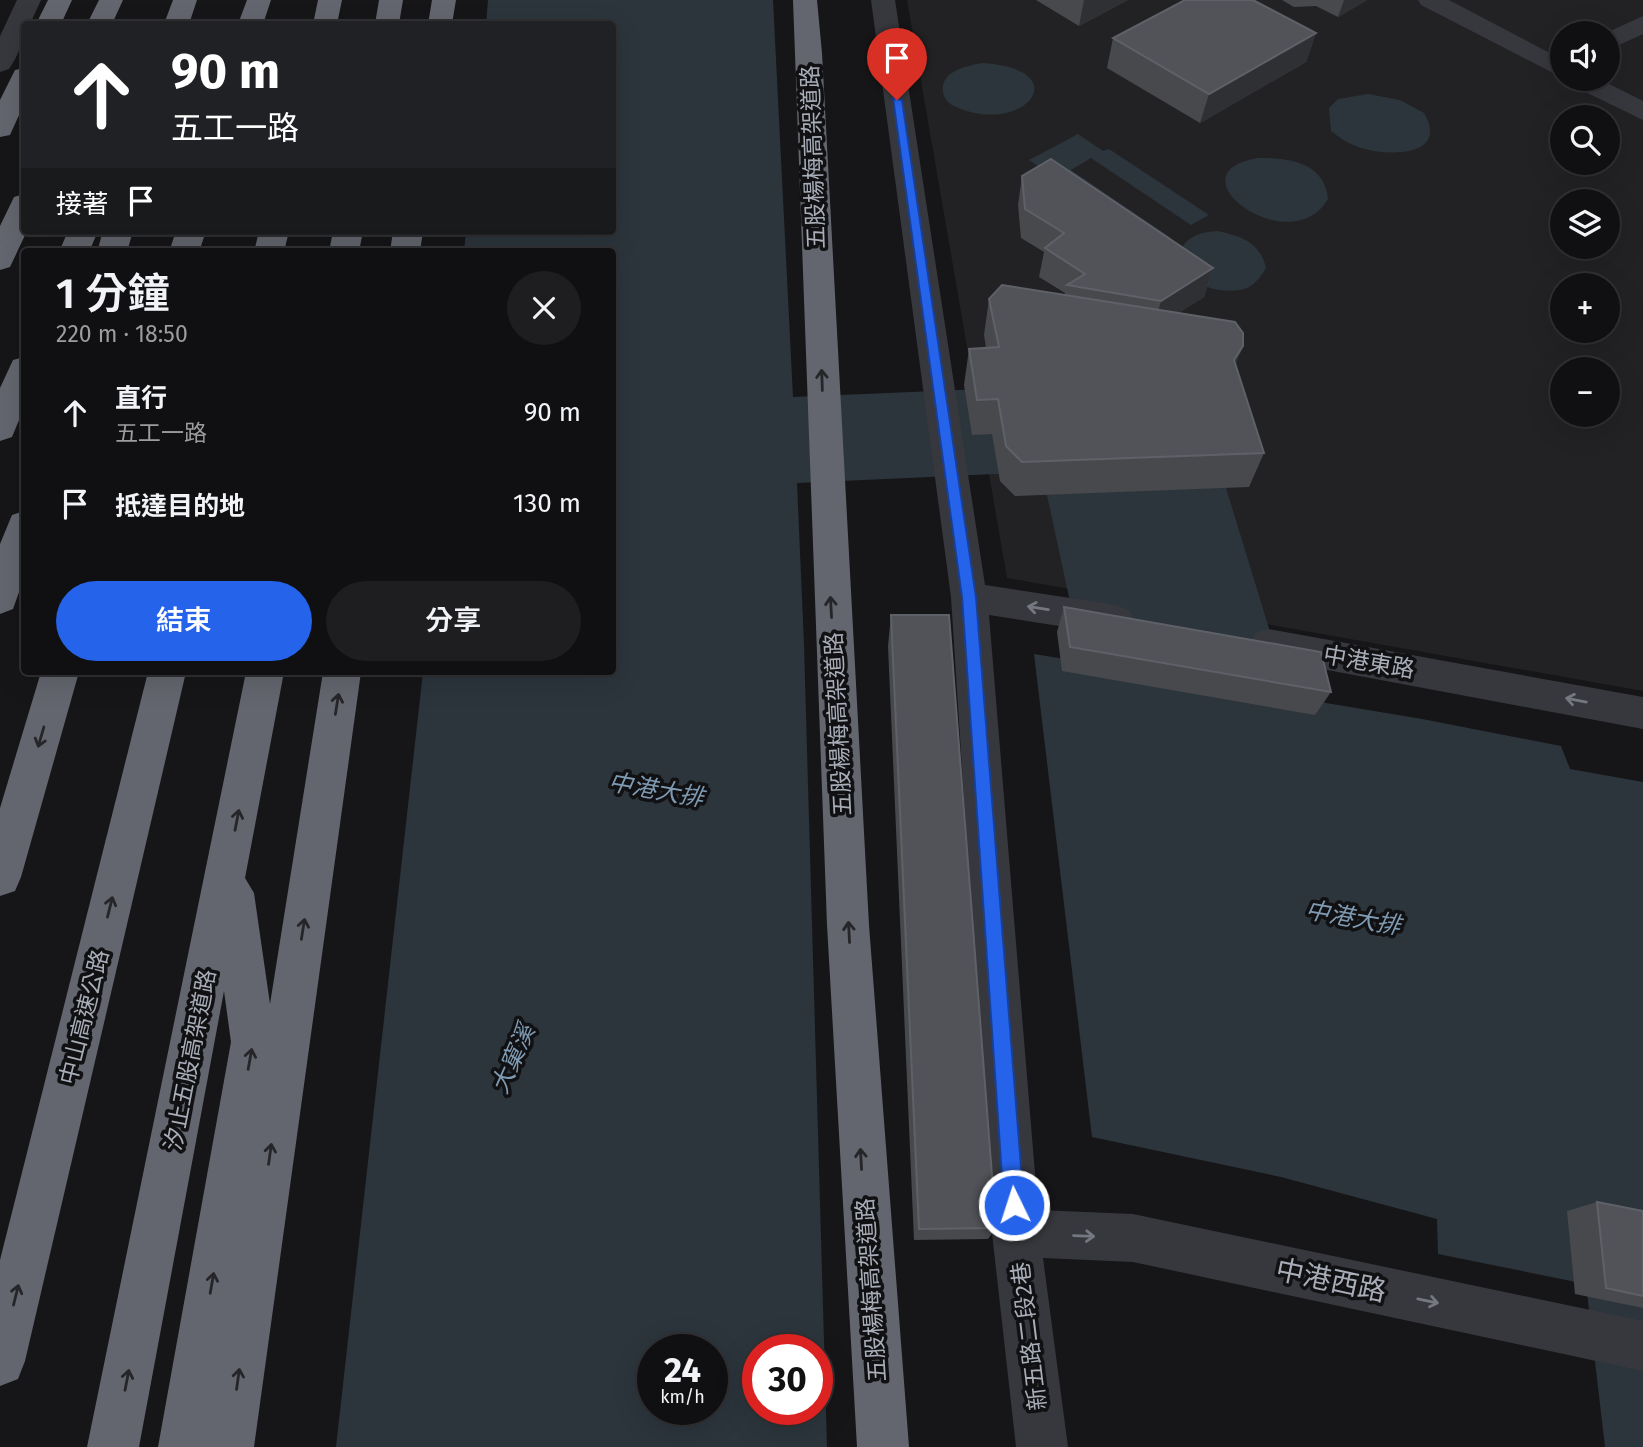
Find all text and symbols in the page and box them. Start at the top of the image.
map controls [1550,21,1620,427]
button: sound [1550,21,1620,91]
pin [867,28,927,100]
icon: arrive [878,39,916,77]
text: 90 m [171,42,280,101]
icon: ahead [56,49,147,140]
street label: 五股楊梅高架道路 [796,65,830,249]
button: search [1550,105,1620,175]
text: 五工一路 [171,109,299,147]
icon: arrive [122,182,160,220]
text: 接著 [56,189,108,220]
button: layers [1550,189,1620,259]
text: 1 分鐘 [56,269,169,319]
button: close [507,271,581,345]
button: + [1550,273,1620,343]
text: 220 m · 18:50 [56,320,188,348]
button: − [1550,357,1620,427]
one-way arrow [815,368,828,391]
text: 直行 [115,383,167,414]
icon: ahead [56,394,94,432]
text: 90 m [524,397,581,428]
text: 五工一路 [115,419,207,447]
icon: arrive [56,485,94,523]
text: 130 m [513,488,581,519]
text: 抵達目的地 [115,491,245,522]
button: 結束 [56,581,312,661]
button: 分享 [326,581,581,661]
one-way arrow [825,596,838,619]
one-way arrow [1027,601,1050,614]
street label: 五股楊梅高架道路 [819,631,857,817]
street label: 中港東路 [1321,640,1417,684]
one-way arrow [331,693,344,716]
one-way arrow [1565,693,1588,707]
one-way arrow [34,726,47,748]
water label: 中港大排 [606,768,709,813]
one-way arrow [230,809,244,832]
one-way arrow [104,896,117,919]
water label: 中港大排 [1303,896,1406,941]
one-way arrow [297,918,310,941]
one-way arrow [842,921,855,944]
street label: 中山高速公路 [54,947,114,1087]
street label: 汐止五股高架道路 [159,967,221,1153]
water label: 大窠溪 [486,1018,542,1098]
one-way arrow [244,1048,257,1071]
one-way arrow [263,1143,276,1166]
one-way arrow [854,1148,867,1171]
position arrow [977,1168,1051,1242]
street label: 五股楊梅高架道路 [851,1197,891,1383]
one-way arrow [1073,1229,1096,1242]
street label: 中港西路 [1273,1253,1389,1308]
street label: 新五路二段2巷 [1006,1260,1052,1412]
one-way arrow [205,1272,219,1295]
one-way arrow [10,1284,23,1307]
one-way arrow [1416,1294,1439,1308]
speed limit sign: 30 [742,1334,833,1425]
text: 24 [664,1349,701,1391]
one-way arrow [120,1369,134,1392]
one-way arrow [232,1369,245,1391]
text: km/h [660,1386,705,1408]

